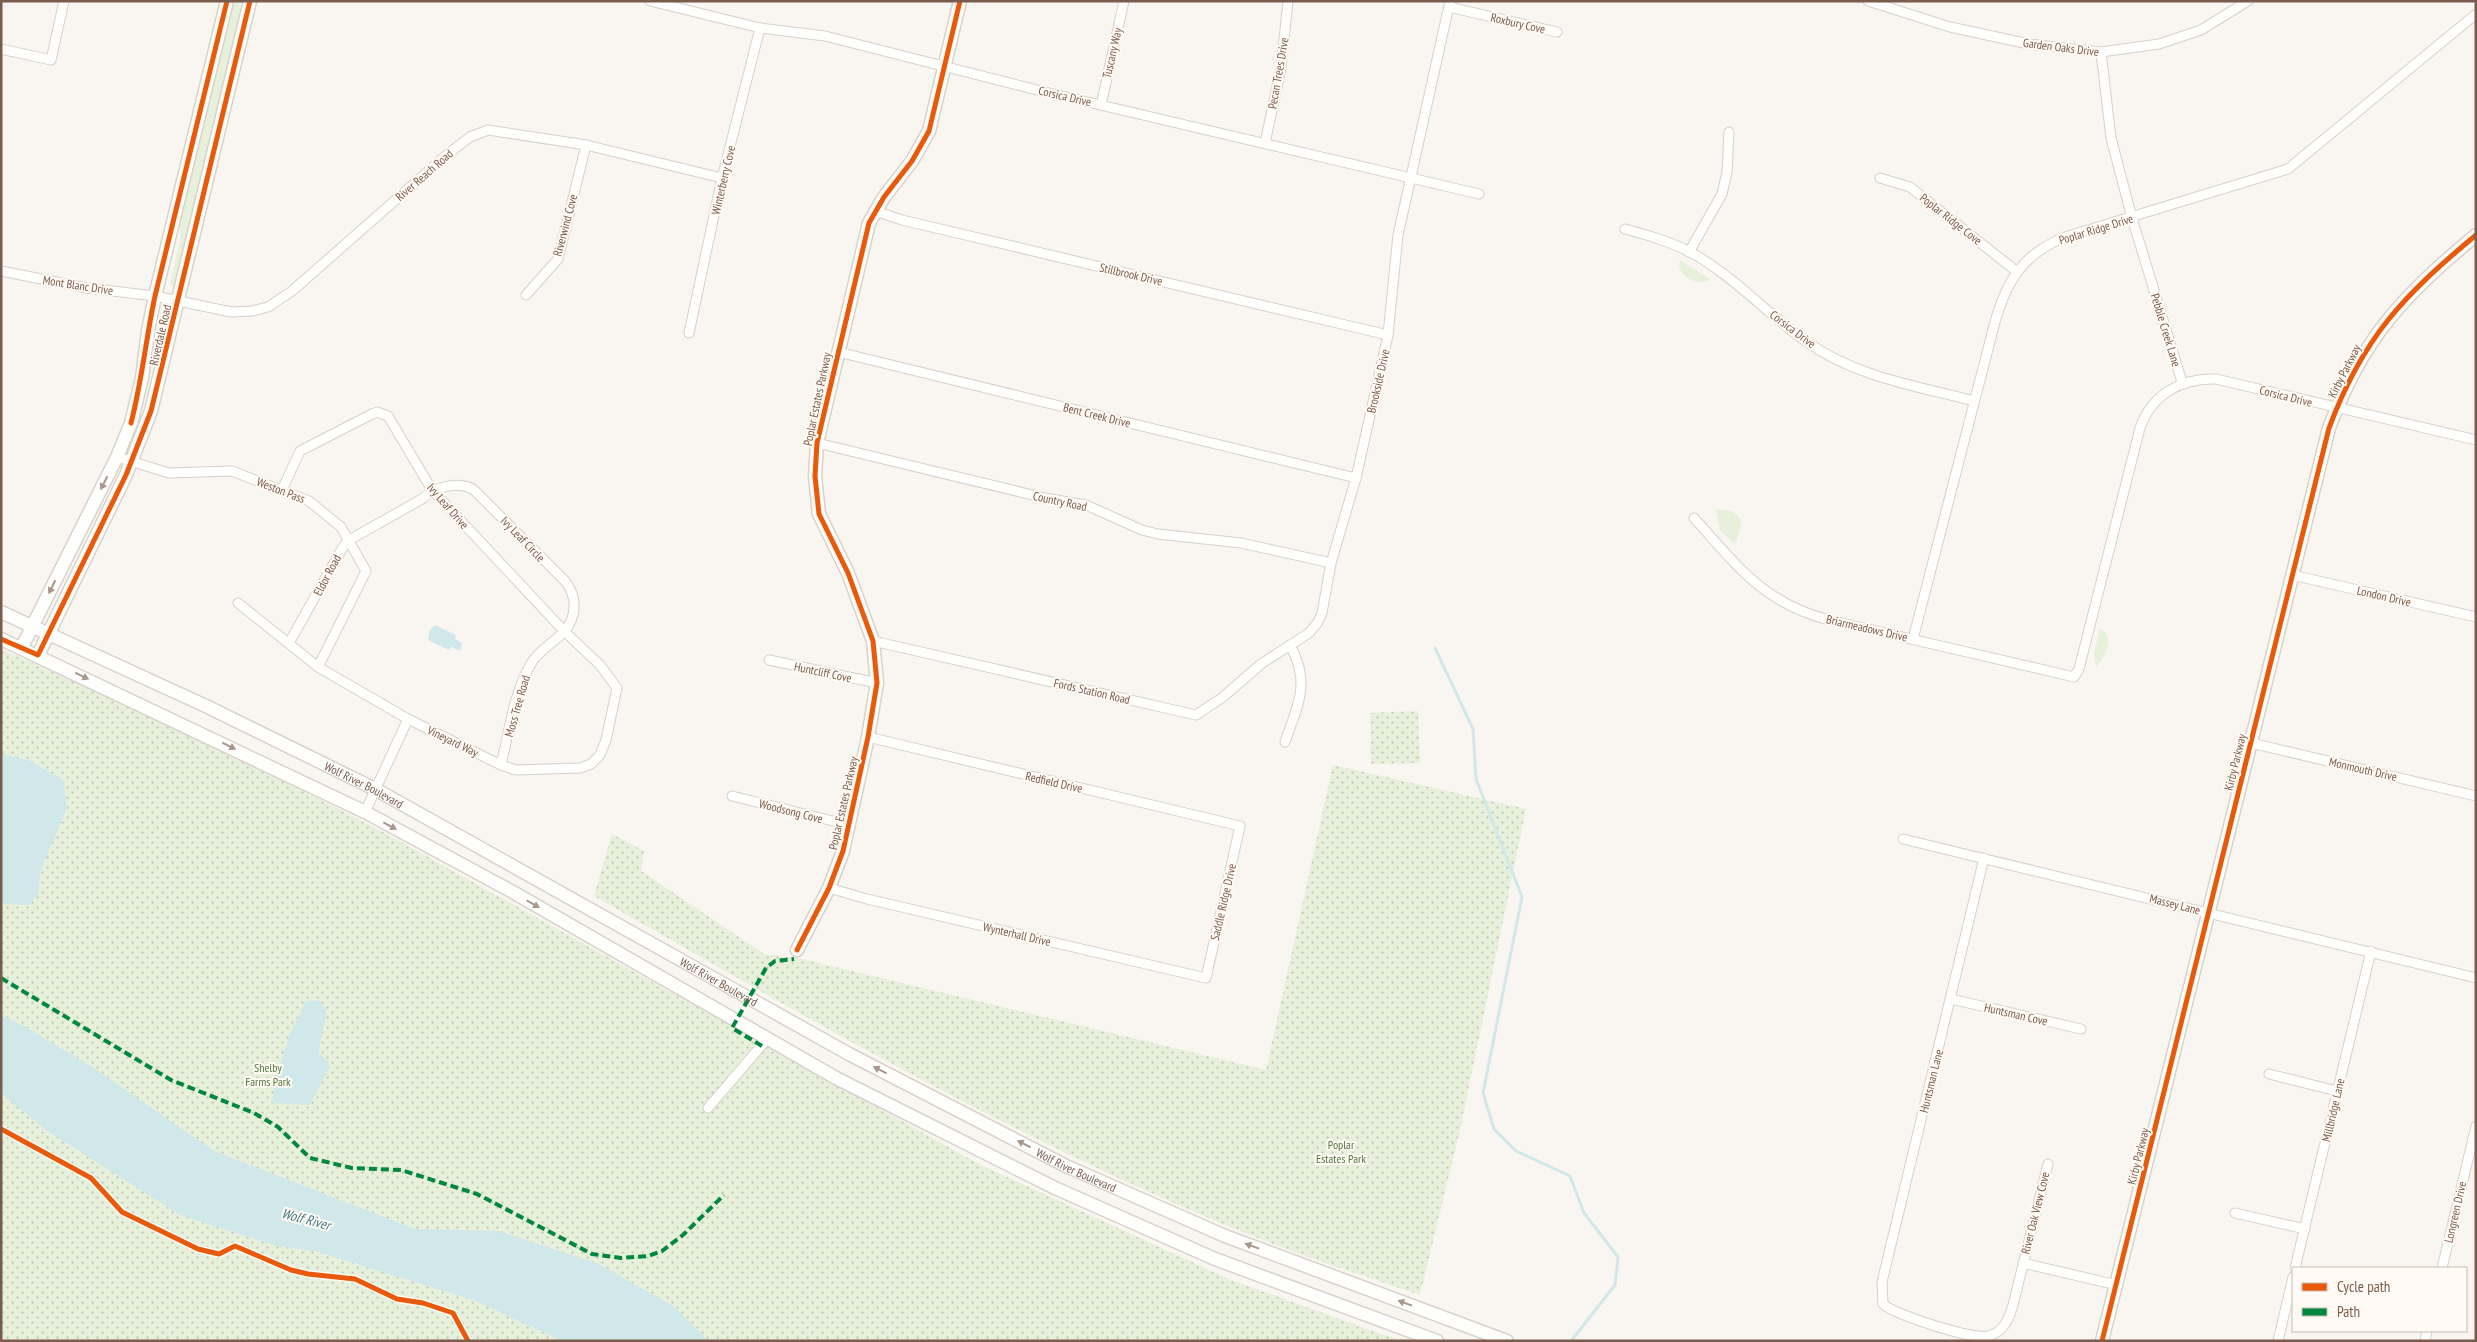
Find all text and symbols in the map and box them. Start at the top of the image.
street label: Roxbury Cove [1489,9,1547,37]
street label: Tuscany Way [1099,26,1125,80]
street label: Garden Oaks Drive [2022,35,2100,59]
street label: Pecan Trees Drive [1264,36,1292,110]
street label: Corsica Drive [1037,83,1093,109]
street label: Winterberry Cove [708,144,738,216]
street label: River Reach Road [392,146,456,204]
street label: Poplar Ridge Cove [1917,190,1985,248]
street label: Riverwind Cove [549,192,581,258]
street label: Poplar Ridge Drive [2057,211,2135,247]
street label: Stillbrook Drive [1098,259,1164,289]
street label: Mont Blanc Drive [42,272,114,298]
street label: Pebble Creek Lane [2148,291,2184,369]
street label: Riverdale Road [146,303,174,367]
street label: Corsica Drive [1767,307,1819,351]
street label: Kirby Parkway [2324,341,2364,400]
street label: Brookside Drive [1363,348,1393,414]
street label: Poplar Estates Parkway [800,350,834,447]
street label: Corsica Drive [2258,382,2314,410]
street label: Bent Creek Drive [1062,399,1132,431]
street label: Weston Pass [255,474,307,506]
one-way arrow [100,476,108,490]
street label: Ivy Leaf Drive [424,480,472,532]
street label: Country Road [1032,488,1088,514]
street label: Ivy Leaf Circle [498,513,548,565]
street label: Eldor Road [310,552,344,598]
one-way arrow [47,580,55,594]
street label: London Drive [2356,583,2412,609]
street label: Briarmeadows Drive [1825,611,1909,645]
street label: Huntcliff Cove [793,659,853,685]
one-way arrow [75,672,90,680]
street label: Moss Tree Road [501,673,533,739]
street label: Fords Station Road [1052,675,1132,707]
street label: Vineyard Way [424,722,482,760]
street label: Kirby Parkway [2221,732,2249,792]
one-way arrow [222,743,236,751]
street label: Poplar Estates Parkway [825,754,861,851]
street label: Monmouth Drive [2328,754,2398,784]
street label: Wolf River Boulevard [322,758,406,811]
street label: Redfield Drive [1024,768,1084,796]
street label: Woodsong Cove [758,796,825,826]
one-way arrow [383,822,398,830]
street label: Saddle Ridge Drive [1207,862,1239,942]
street label: Massey Lane [2148,890,2202,918]
one-way arrow [526,899,540,908]
street label: Wynterhall Drive [982,919,1052,949]
street label: Wolf River Boulevard [678,954,761,1009]
street label: Huntsman Cove [1983,999,2049,1029]
street label: Huntsman Lane [1916,1048,1946,1114]
park label: Shelby Farms Park [245,1060,291,1089]
one-way arrow [873,1066,887,1074]
street label: Millbridge Lane [2318,1077,2348,1143]
street label: Kirby Parkway [2124,1126,2152,1186]
park label: Poplar Estates Park [1316,1137,1366,1166]
one-way arrow [1017,1140,1032,1148]
street label: Wolf River Boulevard [1034,1144,1119,1195]
street label: River Oak View Cove [2018,1170,2052,1256]
street label: Longreen Drive [2441,1180,2469,1244]
water label: Wolf River [280,1204,334,1235]
one-way arrow [1245,1242,1260,1249]
legend [2292,1267,2467,1332]
text: Cycle path [2337,1277,2390,1296]
one-way arrow [1397,1299,1412,1307]
text: Path [2337,1302,2360,1321]

